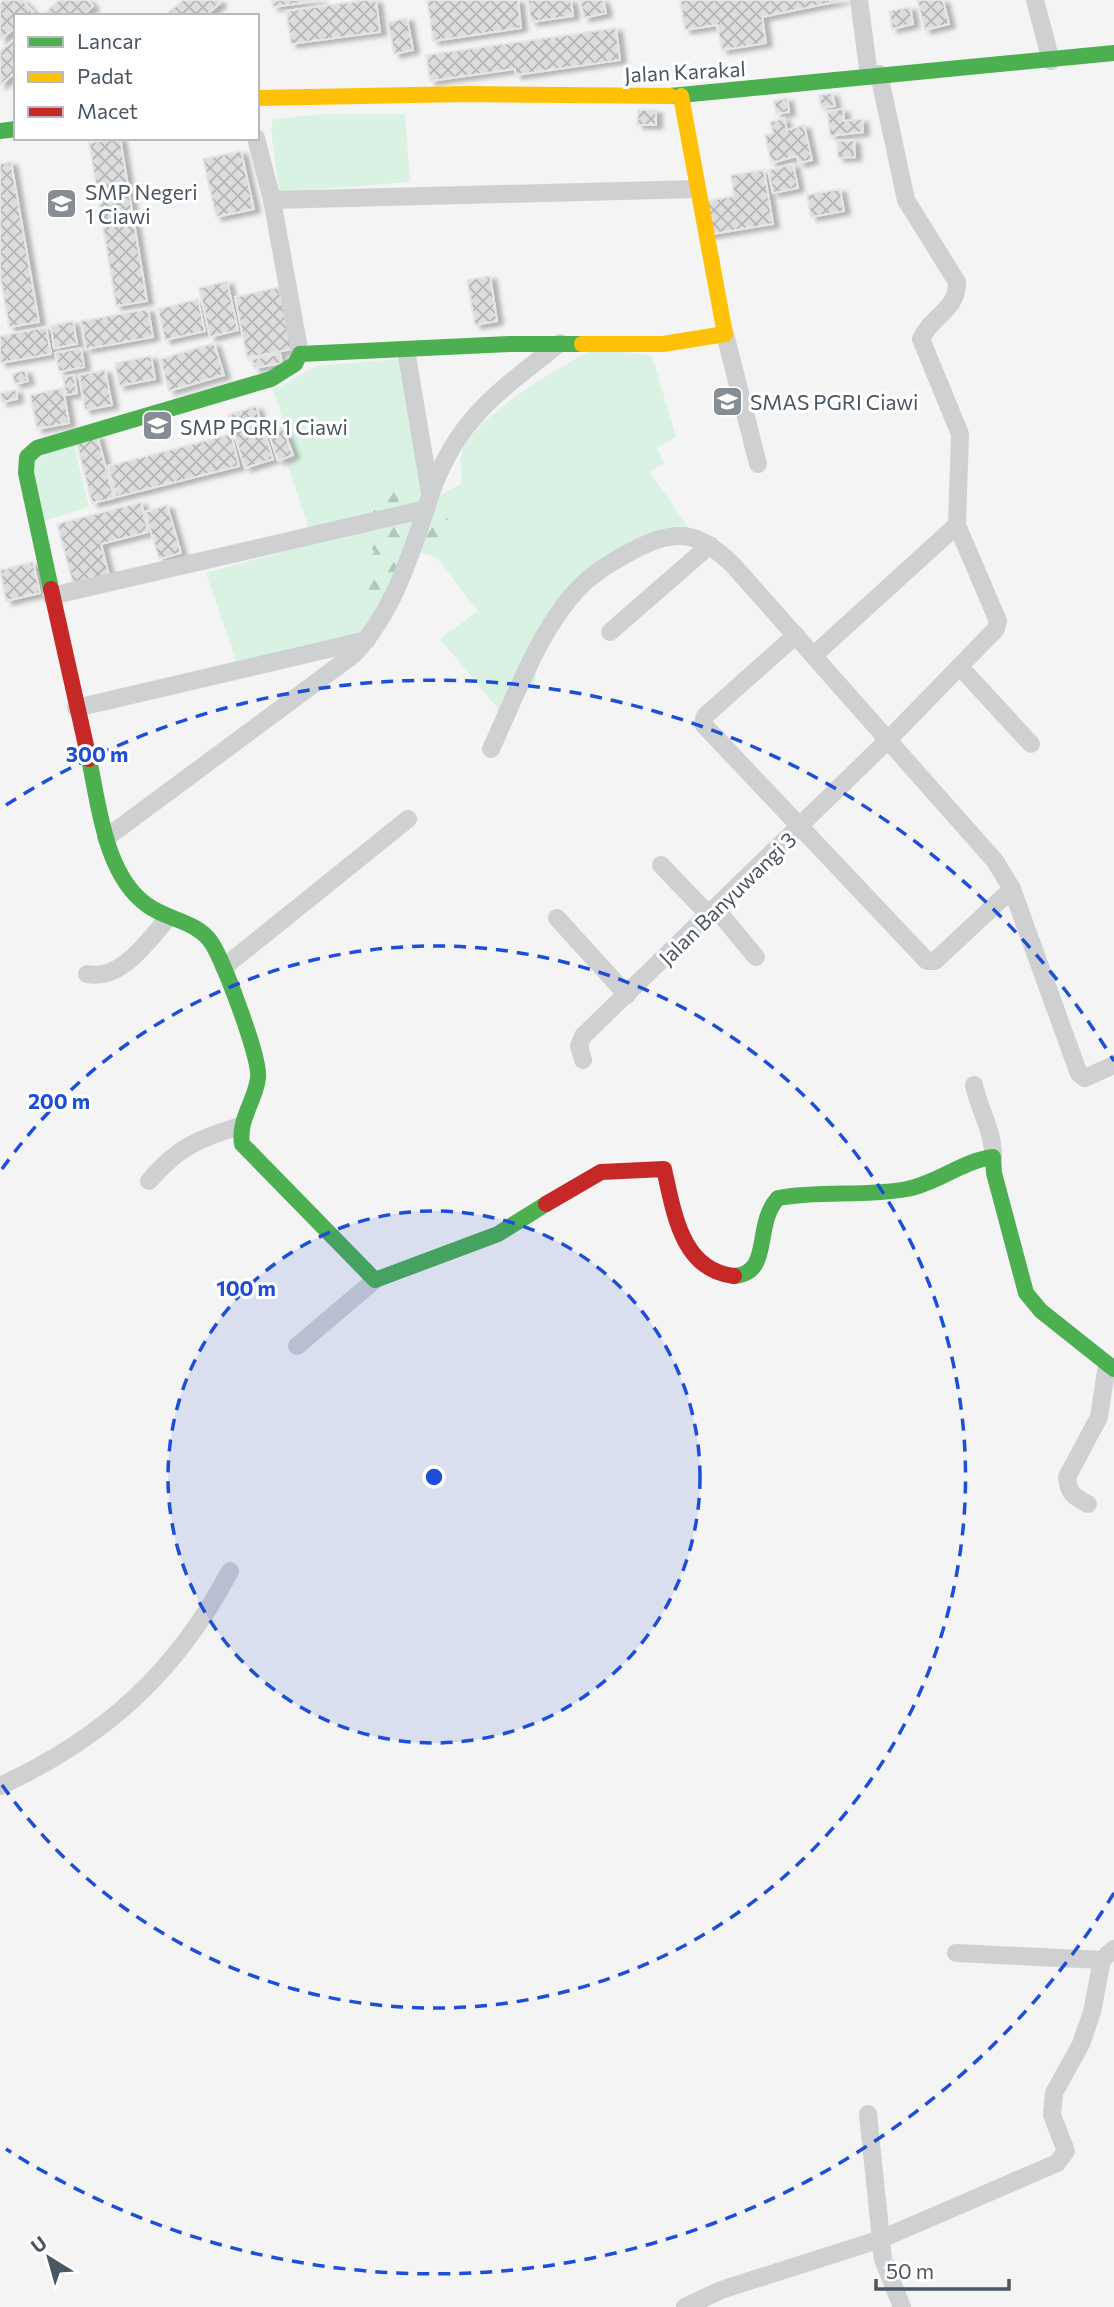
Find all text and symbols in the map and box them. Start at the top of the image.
legend [14,14,259,140]
text: Lancar [77,28,142,53]
street label: Jalan Karakal [624,55,746,87]
text: Padat [77,63,133,88]
text: Macet [77,98,138,123]
place label: SMP Negeri 1 Ciawi [85,179,198,228]
school or university icon: SMP Negeri 1 Ciawi [45,186,79,220]
school or university icon: SMAS PGRI Ciawi [710,384,744,418]
place label: SMAS PGRI Ciawi [750,389,919,414]
school or university icon: SMP PGRI 1 Ciawi [140,409,174,443]
place label: SMP PGRI 1 Ciawi [180,414,348,439]
text: 300 m [66,741,128,766]
street label: Jalan Banyuwangi 3 [653,826,801,970]
text: 200 m [28,1088,90,1113]
text: 100 m [216,1275,276,1300]
centre of rings [422,1465,446,1489]
north arrow [14,2223,84,2293]
text: U [26,2231,51,2257]
scale bar [876,2248,1009,2292]
text: 50 m [886,2258,934,2283]

